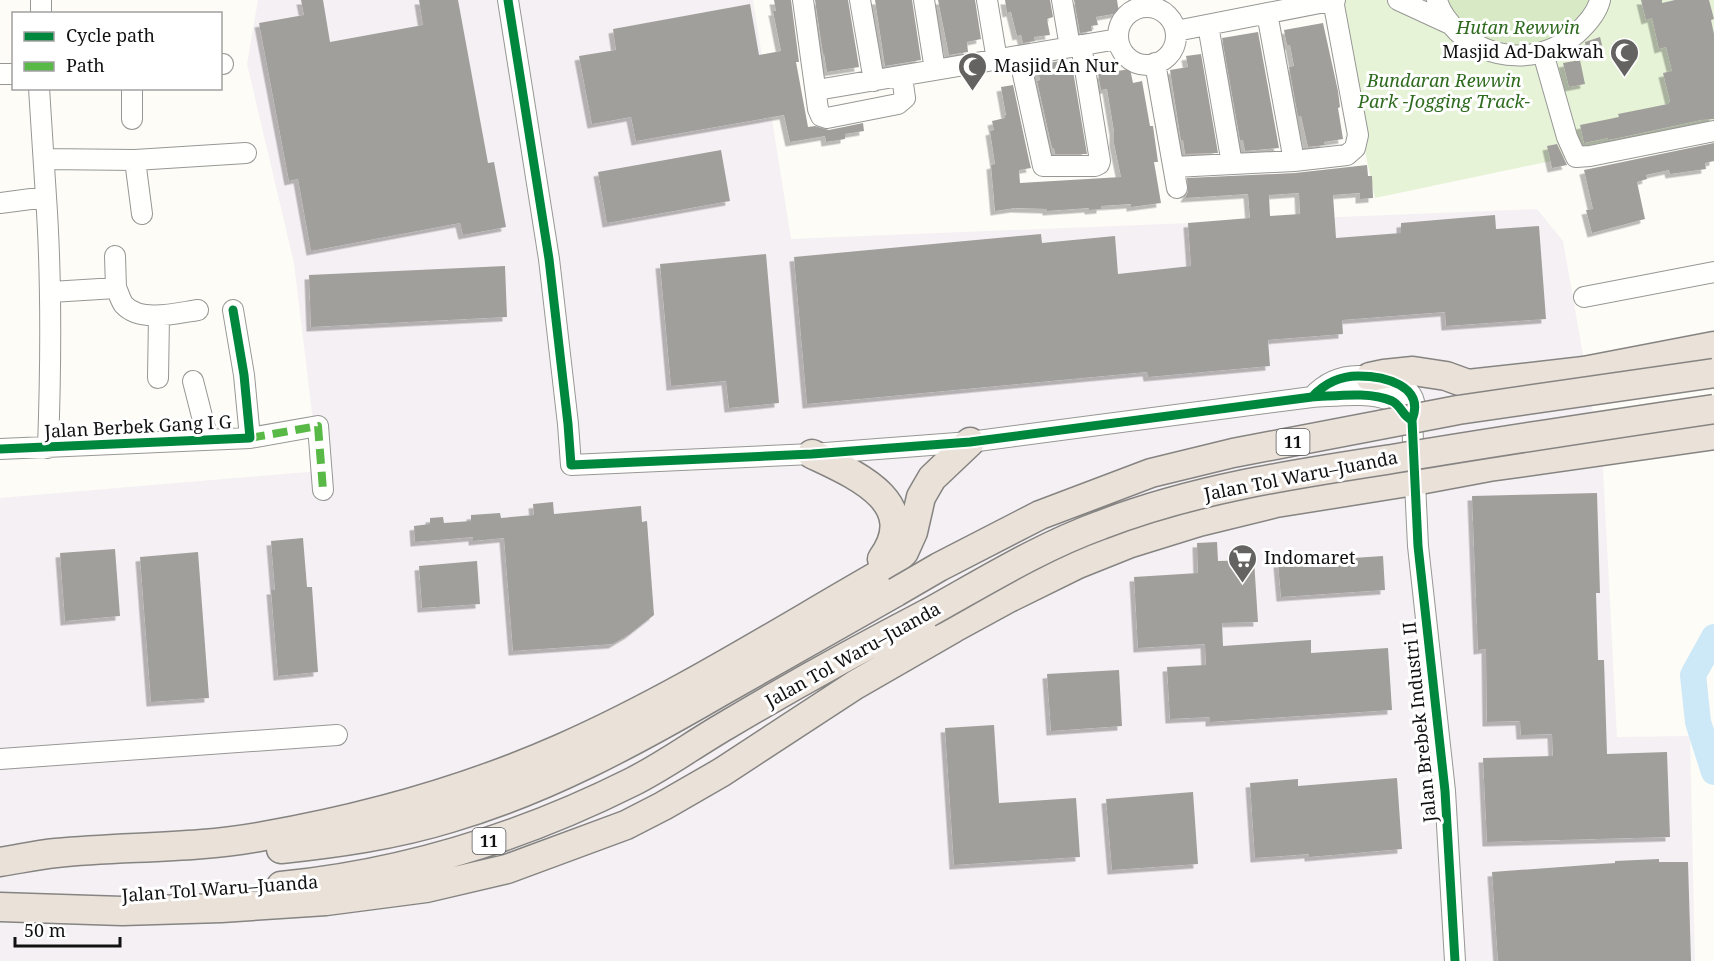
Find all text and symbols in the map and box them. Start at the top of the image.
legend [12,12,222,90]
park label: Hutan Rewwin [1455,15,1580,39]
text: Cycle path [66,23,155,47]
mosque icon: Masjid Ad-Dakwah [1609,36,1641,78]
place label: Masjid Ad-Dakwah [1442,39,1604,63]
mosque icon: Masjid An Nur [957,50,989,92]
text: Path [66,53,105,77]
place label: Masjid An Nur [994,53,1119,77]
park label: Bundaran Rewwin Park -Jogging Track- [1357,68,1531,113]
street label: Jalan Berbek Gang I G [43,409,232,443]
road number: 11 [1276,429,1310,455]
street label: Jalan Tol Waru–Juanda [1201,444,1400,506]
supermarket icon: Indomaret [1227,542,1259,584]
place label: Indomaret [1264,545,1355,569]
street label: Jalan Tol Waru–Juanda [760,596,944,713]
street label: Jalan Brebek Industri II [1397,621,1442,825]
road number: 11 [472,828,506,854]
street label: Jalan Tol Waru–Juanda [120,869,319,907]
scale bar [15,910,120,948]
text: 50 m [24,918,66,942]

